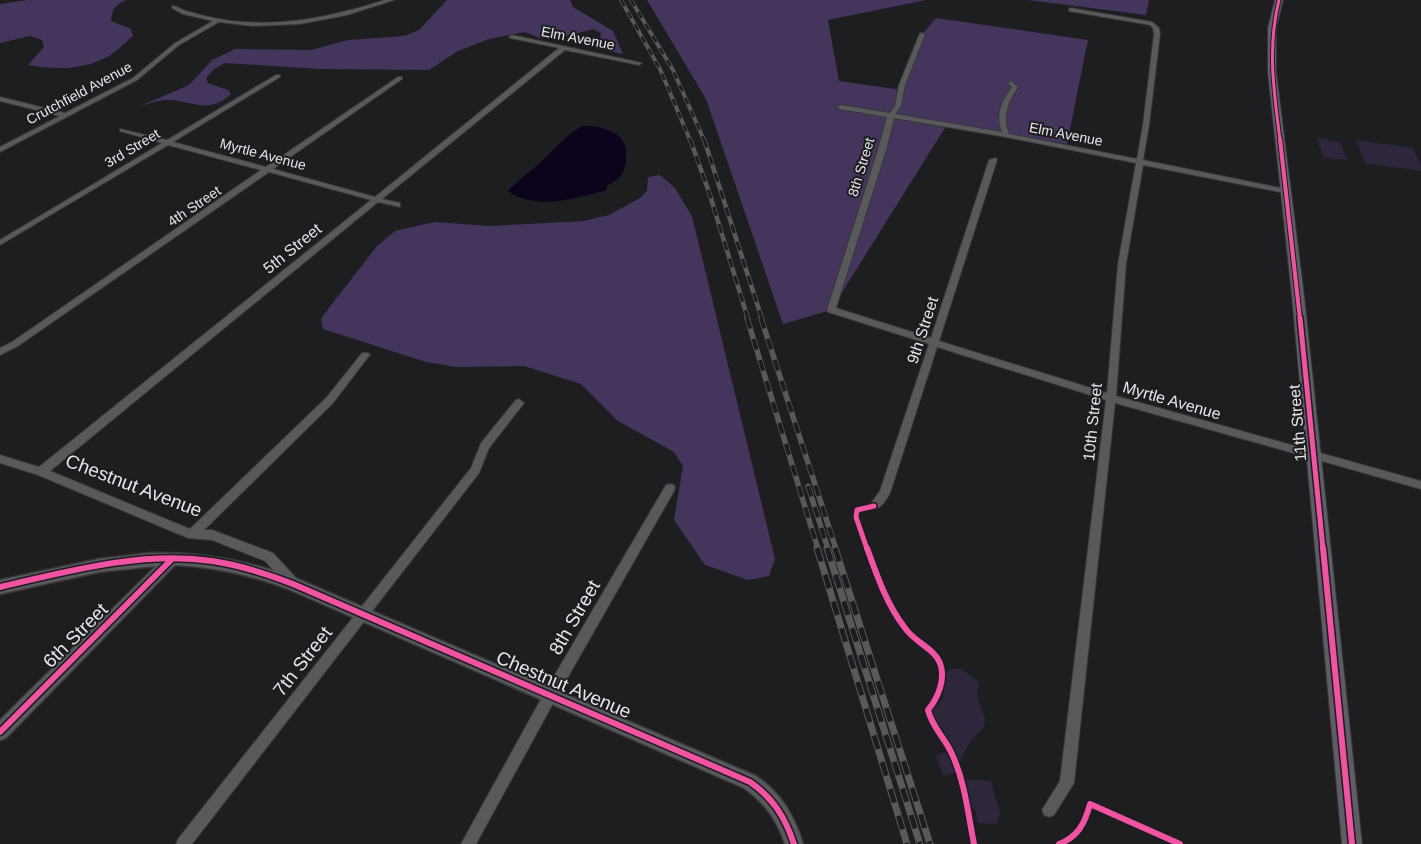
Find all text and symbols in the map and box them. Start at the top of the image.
street label: Elm Avenue [540,23,616,53]
street label: Crutchfield Avenue [23,58,135,128]
street label: Elm Avenue [1028,119,1104,149]
street label: 3rd Street [102,125,163,171]
street label: Myrtle Avenue [218,135,308,173]
street label: 8th Street [844,136,878,198]
street label: 4th Street [164,182,224,230]
street label: 5th Street [260,220,325,277]
street label: 9th Street [904,294,941,366]
street label: Myrtle Avenue [1121,378,1223,423]
street label: 10th Street [1080,382,1105,462]
street label: 11th Street [1286,383,1309,462]
street label: Chestnut Avenue [63,450,205,521]
street label: 8th Street [545,576,604,658]
street label: 6th Street [39,598,112,672]
street label: 7th Street [269,622,336,700]
street label: Chestnut Avenue [493,647,634,722]

